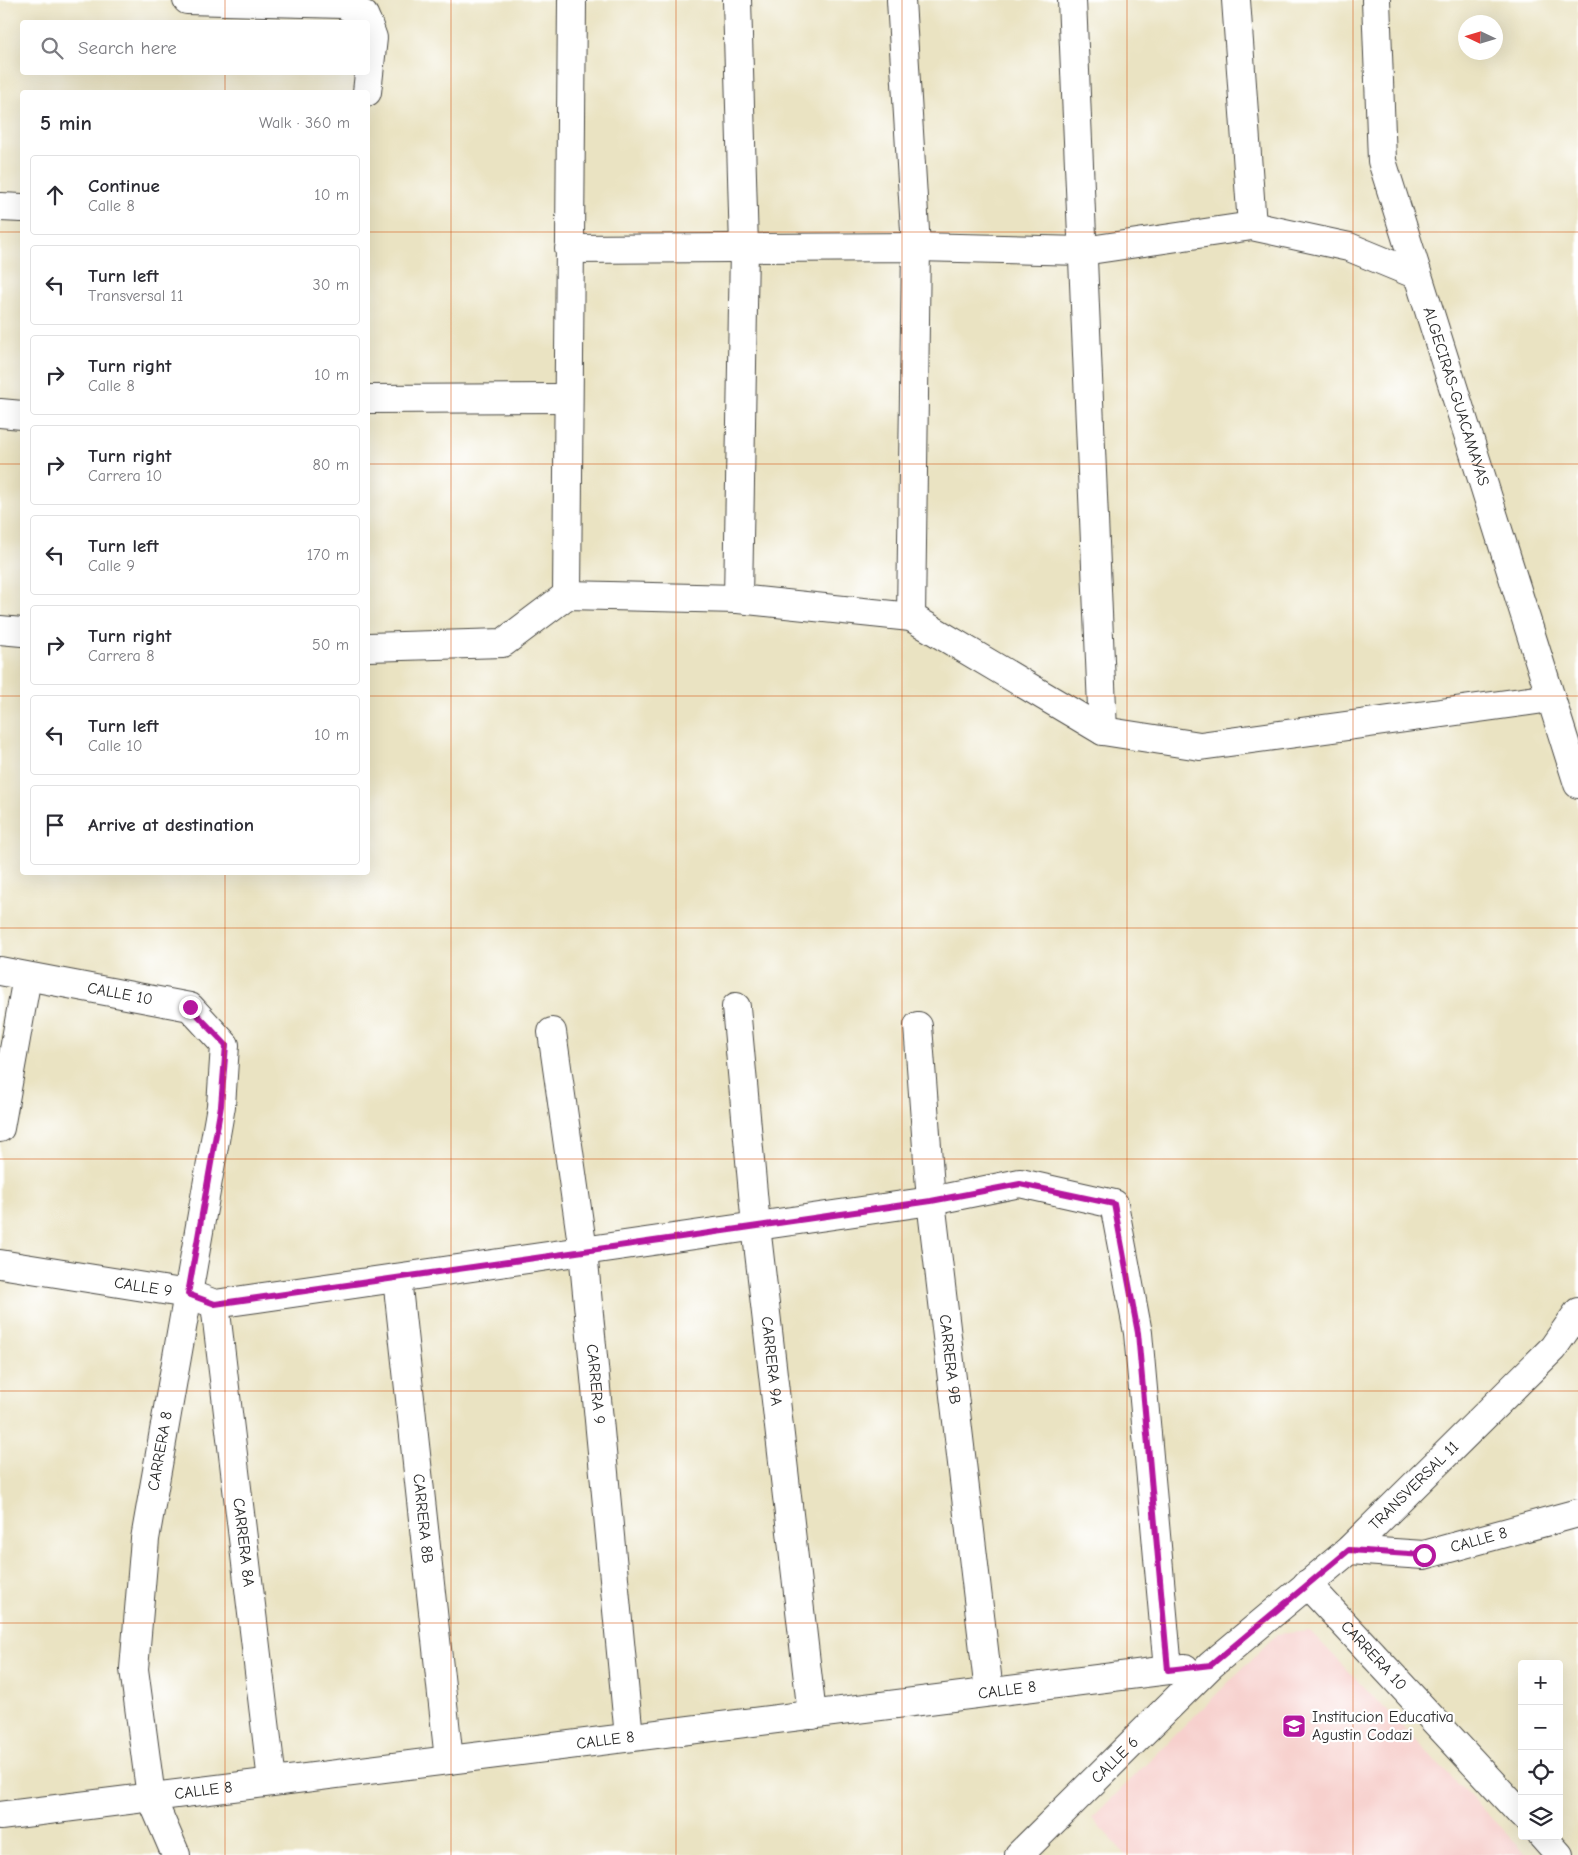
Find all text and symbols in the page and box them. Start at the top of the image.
north arrow [1458,15,1503,60]
search box [20,20,370,75]
icon: search [38,34,66,62]
text: Search here [78,37,177,59]
text: 5 min [40,111,92,135]
text: Walk · 360 m [259,114,350,132]
text: Continue [88,175,160,197]
icon: ahead [41,181,69,209]
text: 10 m [314,186,349,204]
text: Calle 8 [88,197,135,215]
text: Turn left [88,265,159,287]
icon: left [41,271,69,299]
text: 30 m [313,276,349,294]
text: Transversal 11 [88,287,183,305]
street label: ALGECIRAS-GUACAMAYAS [1420,305,1493,488]
text: Turn right [88,355,172,377]
icon: right [41,361,69,389]
text: 10 m [314,366,349,384]
text: Calle 8 [88,377,135,395]
text: Turn right [88,445,172,467]
icon: right [41,451,69,479]
text: 80 m [312,456,349,474]
text: Carrera 10 [88,467,162,485]
text: Turn left [88,535,159,557]
icon: left [41,541,69,569]
text: 170 m [307,546,349,564]
text: Calle 9 [88,557,135,575]
text: Turn right [88,625,172,647]
icon: right [41,631,69,659]
text: 50 m [312,636,349,654]
text: Carrera 8 [88,647,154,665]
text: Turn left [88,715,159,737]
icon: left [41,721,69,749]
text: 10 m [314,726,349,744]
text: Calle 10 [88,737,143,755]
icon: arrive [41,811,69,839]
text: Arrive at destination [88,814,254,836]
street label: CALLE 10 [86,979,154,1009]
route end [179,996,202,1019]
street label: CALLE 9 [113,1273,174,1300]
street label: CARRERA 9B [935,1313,964,1405]
street label: CARRERA 9A [757,1316,786,1407]
street label: CARRERA 9 [583,1343,608,1425]
street label: CARRERA 8 [144,1410,176,1492]
street label: TRANSVERSAL 11 [1365,1438,1462,1534]
street label: CARRERA 8B [409,1473,437,1565]
street label: CARRERA 8A [229,1497,258,1588]
street label: CALLE 8 [1448,1524,1509,1556]
route start [1413,1544,1436,1567]
street label: CARRERA 10 [1337,1617,1410,1694]
map controls [1518,1660,1563,1840]
button: + [1518,1660,1563,1705]
street label: CALLE 8 [977,1678,1037,1703]
button: − [1518,1705,1563,1750]
place label: Institucion Educativa Agustin Codazi [1312,1708,1454,1744]
school or university icon: Institucion Educativa Agustin Codazi [1281,1713,1307,1739]
street label: CALLE 8 [575,1728,635,1753]
street label: CALLE 6 [1088,1733,1142,1787]
button: locate [1518,1750,1563,1795]
street label: CALLE 8 [173,1778,234,1803]
button: layers [1518,1795,1563,1840]

